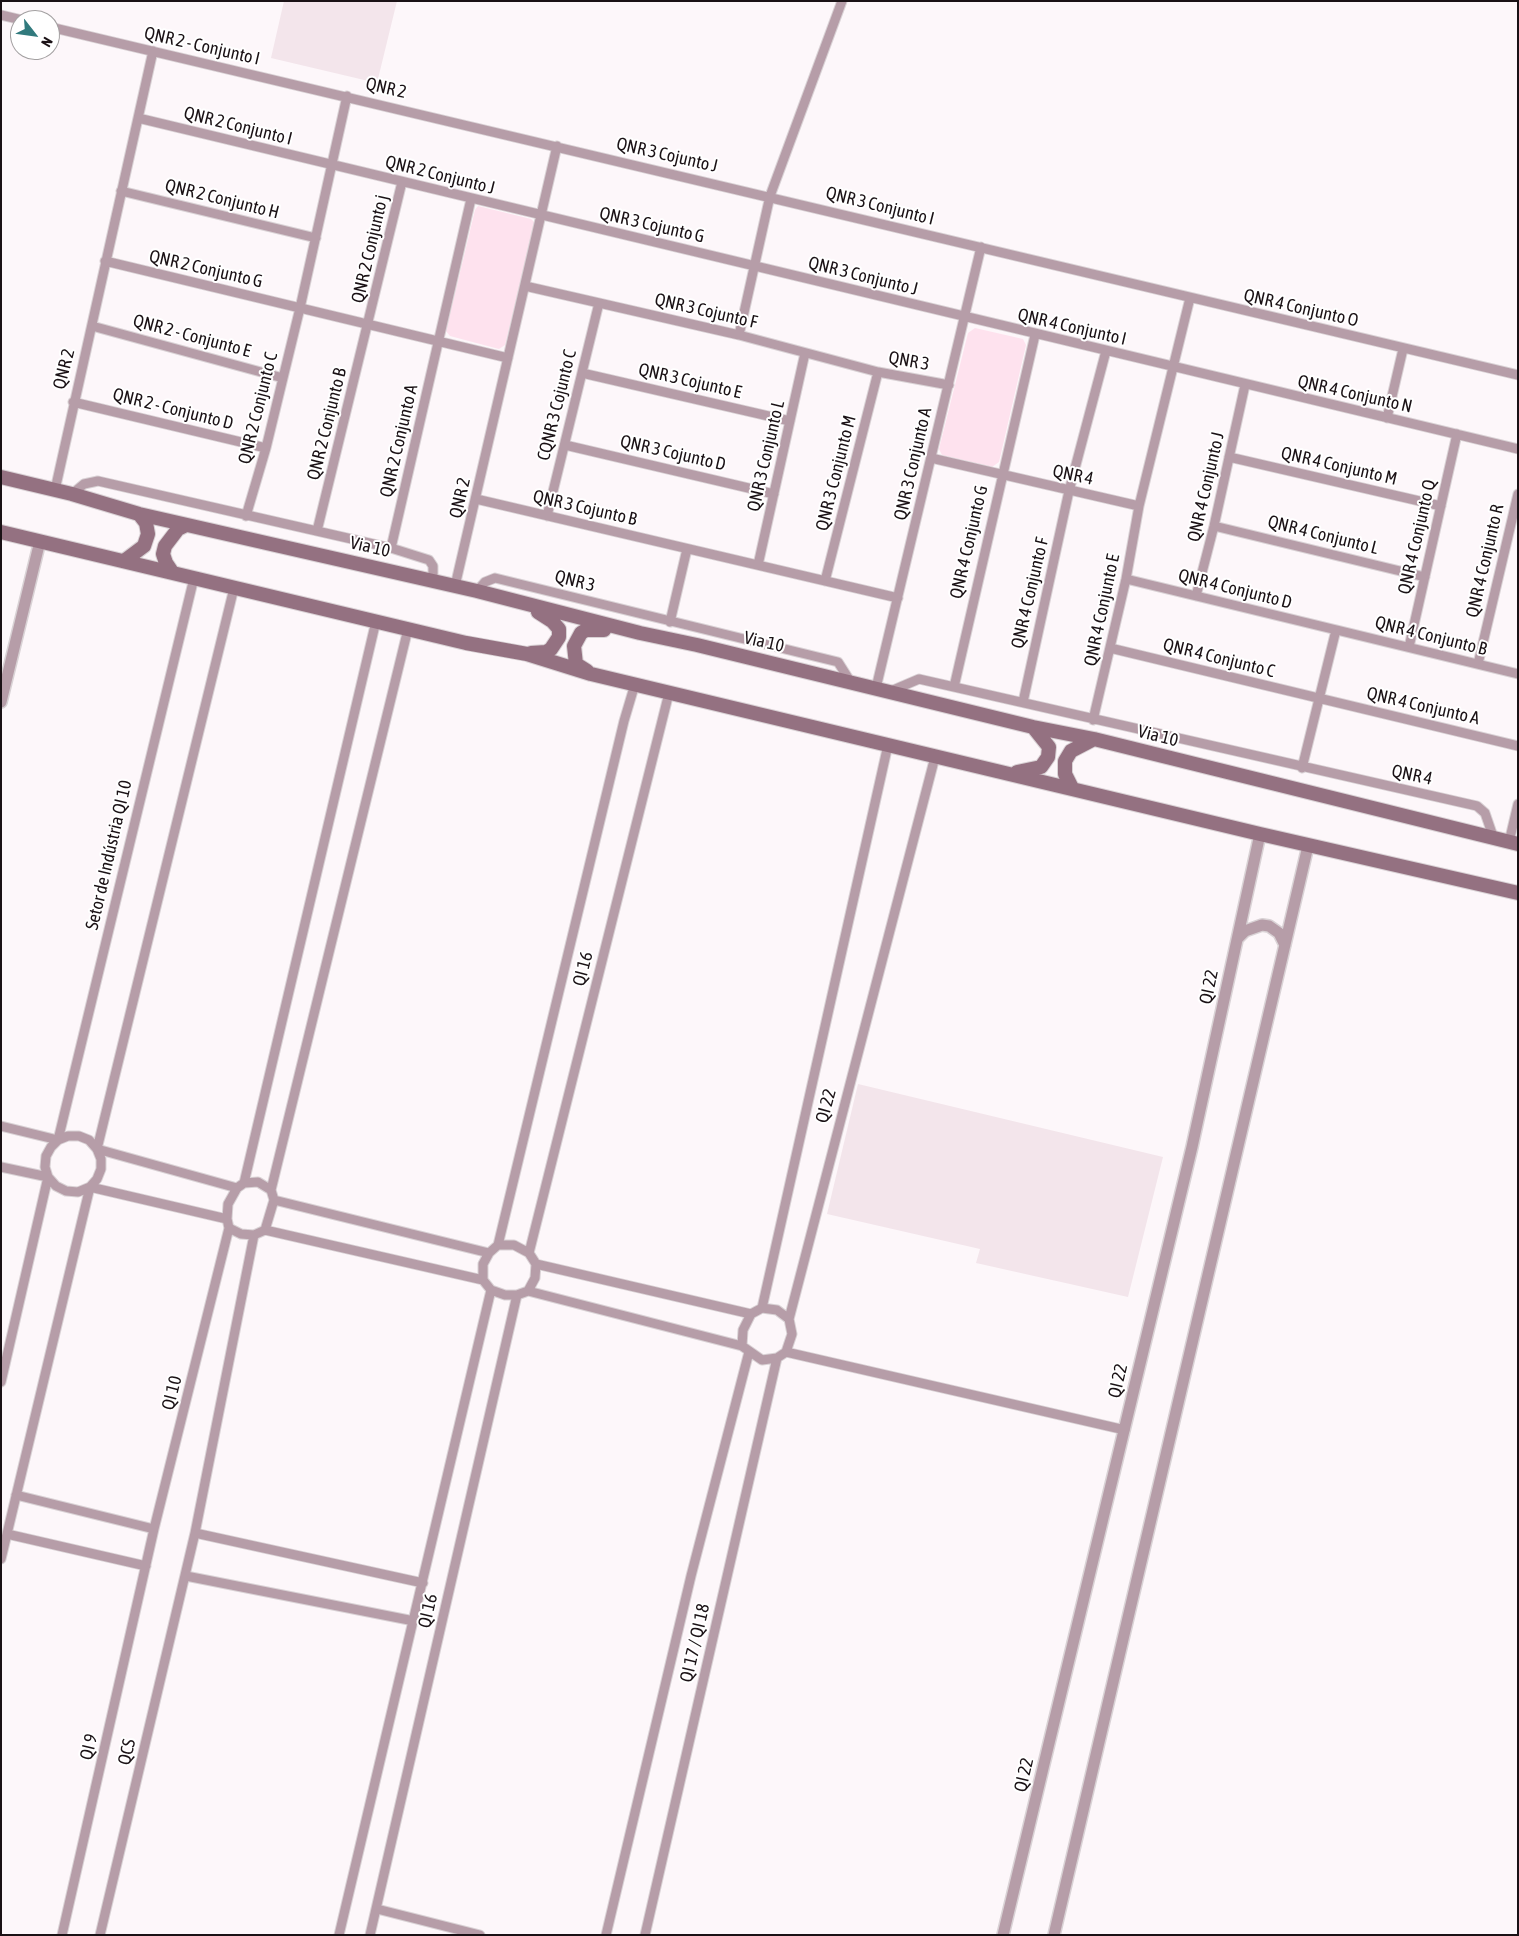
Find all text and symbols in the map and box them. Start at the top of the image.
north arrow [10,10,60,60]
street label: QNR 2 - Conjunto I [142,22,262,70]
text: N [38,34,56,50]
street label: QNR 2 [364,73,408,103]
street label: QNR 2 Conjunto I [182,102,294,150]
street label: QNR 3 Cojunto J [614,133,720,177]
street label: QNR 2 Conjunto J [383,151,497,199]
street label: QNR 2 Conjunto H [163,174,281,224]
street label: QNR 3 Conjunto I [824,182,936,230]
street label: QNR 2 Conjunto j [347,193,393,305]
street label: QNR 3 Cojunto G [597,202,707,248]
street label: QNR 2 Conjunto G [147,245,265,293]
street label: QNR 3 Conjunto J [806,252,920,300]
street label: QNR 4 Conjunto O [1242,284,1360,332]
street label: QNR 3 Cojunto F [652,289,760,333]
street label: QNR 4 Conjunto I [1016,304,1128,350]
street label: QNR 2 - Conjunto E [131,310,253,362]
street label: QNR 2 [49,346,79,392]
street label: CQNR 3 Cojunto C [533,347,581,463]
street label: QNR 3 [887,347,931,375]
street label: QNR 2 Conjunto C [234,350,282,466]
street label: QNR 3 Cojunto E [636,359,744,403]
street label: QNR 2 Conjunto B [303,366,351,482]
street label: QNR 4 Conjunto N [1296,370,1414,418]
street label: QNR 2 Conjunto A [376,382,422,500]
street label: QNR 2 - Conjunto D [111,384,235,434]
street label: QNR 3 Conjunto L [743,398,789,514]
street label: QNR 3 Conjunto A [890,405,936,523]
street label: QNR 3 Conjunto M [811,413,861,533]
street label: QNR 3 Cojunto D [618,430,728,476]
street label: QNR 4 Conjunto J [1183,430,1229,544]
street label: QNR 4 Conjunto M [1279,442,1399,490]
street label: QNR 4 [1051,460,1095,490]
street label: QNR 2 [445,476,475,520]
street label: QNR 4 Conjunto Q [1393,478,1441,596]
street label: QNR 4 Conjunto G [945,483,993,601]
street label: QNR 3 Cojunto B [531,486,639,530]
street label: QNR 4 Conjunto R [1462,502,1508,620]
street label: QNR 4 Conjunto L [1265,511,1381,559]
street label: Via 10 [348,532,392,562]
street label: QNR 4 Conjunto F [1007,535,1053,651]
street label: QNR 4 Conjunto E [1080,552,1124,668]
street label: QNR 4 Conjunto D [1176,564,1294,614]
street label: QNR 3 [552,566,598,596]
street label: QNR 4 Conjunto B [1373,612,1489,660]
street label: Via 10 [742,627,786,657]
street label: QNR 4 Conjunto C [1161,634,1277,682]
street label: QNR 4 Conjunto A [1364,683,1482,729]
street label: Via 10 [1136,721,1180,751]
street label: QNR 4 [1390,760,1434,790]
street label: Setor de Indústria QI 10 [81,778,137,932]
street label: QI 16 [568,950,598,988]
street label: QI 22 [1195,968,1223,1006]
street label: QI 22 [811,1087,841,1125]
street label: QI 22 [1104,1362,1132,1400]
street label: QI 10 [157,1374,187,1412]
street label: QI 16 [414,1592,442,1630]
street label: QI 17 / QI 18 [675,1602,715,1684]
street label: QI 9 [76,1732,102,1762]
street label: QCS [114,1737,140,1767]
street label: QI 22 [1010,1756,1038,1794]

